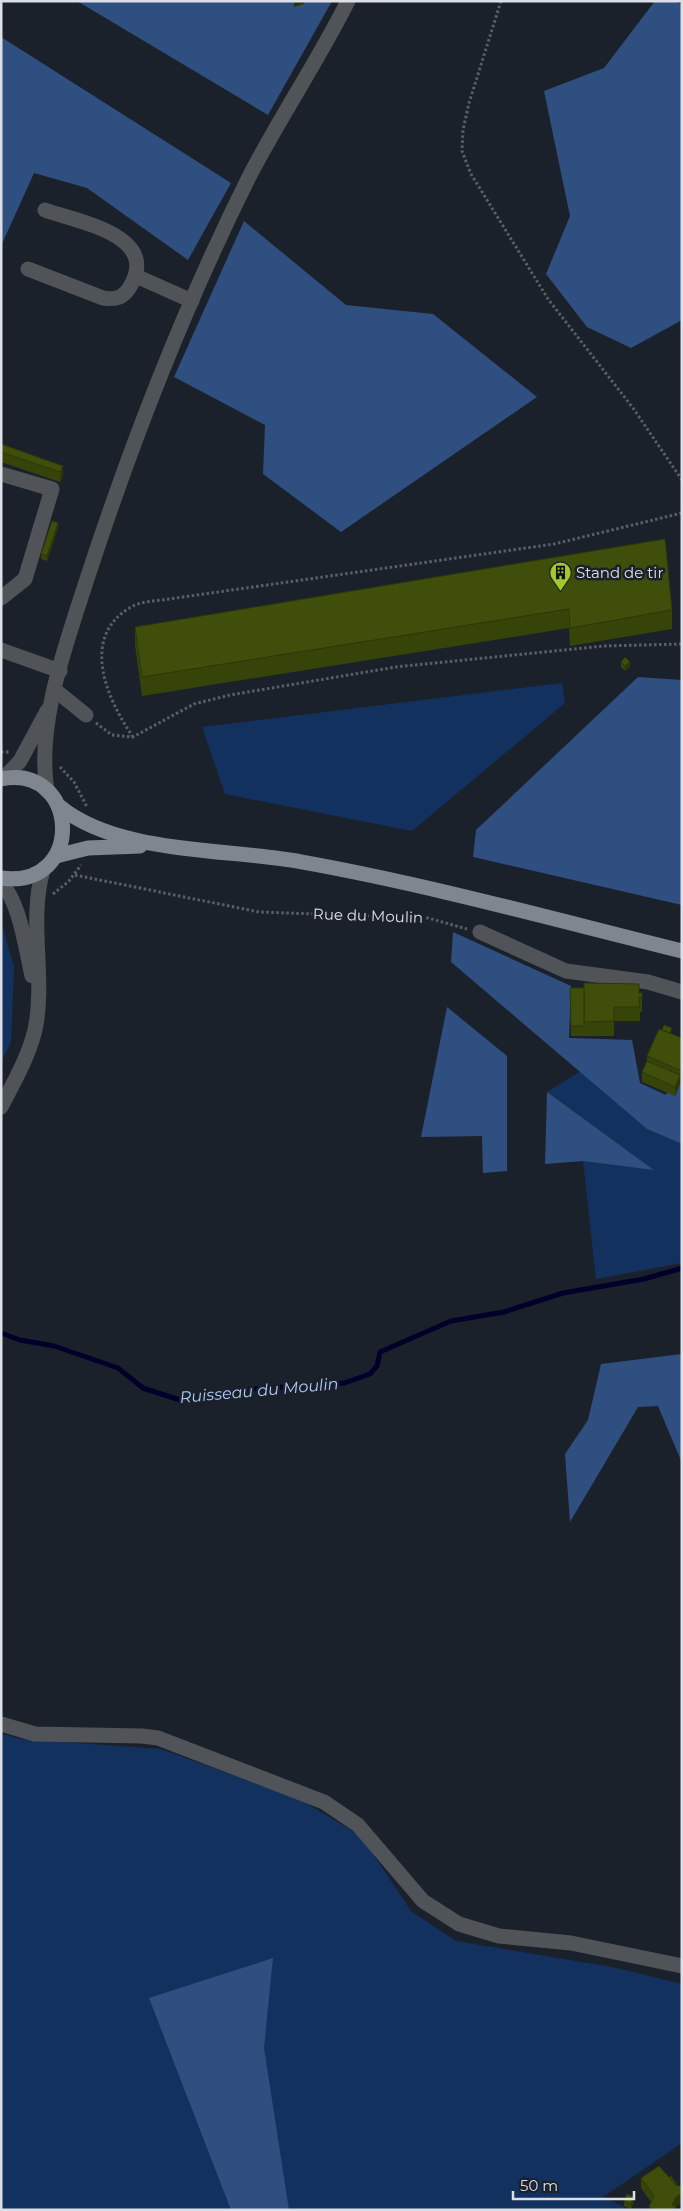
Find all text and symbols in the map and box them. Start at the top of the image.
building icon: Stand de tir [548,561,572,592]
place label: Stand de tir [576,563,663,582]
street label: Rue du Moulin [313,904,423,927]
water label: Ruisseau du Moulin [179,1374,339,1407]
scale bar [513,2168,634,2200]
text: 50 m [520,2176,558,2195]

